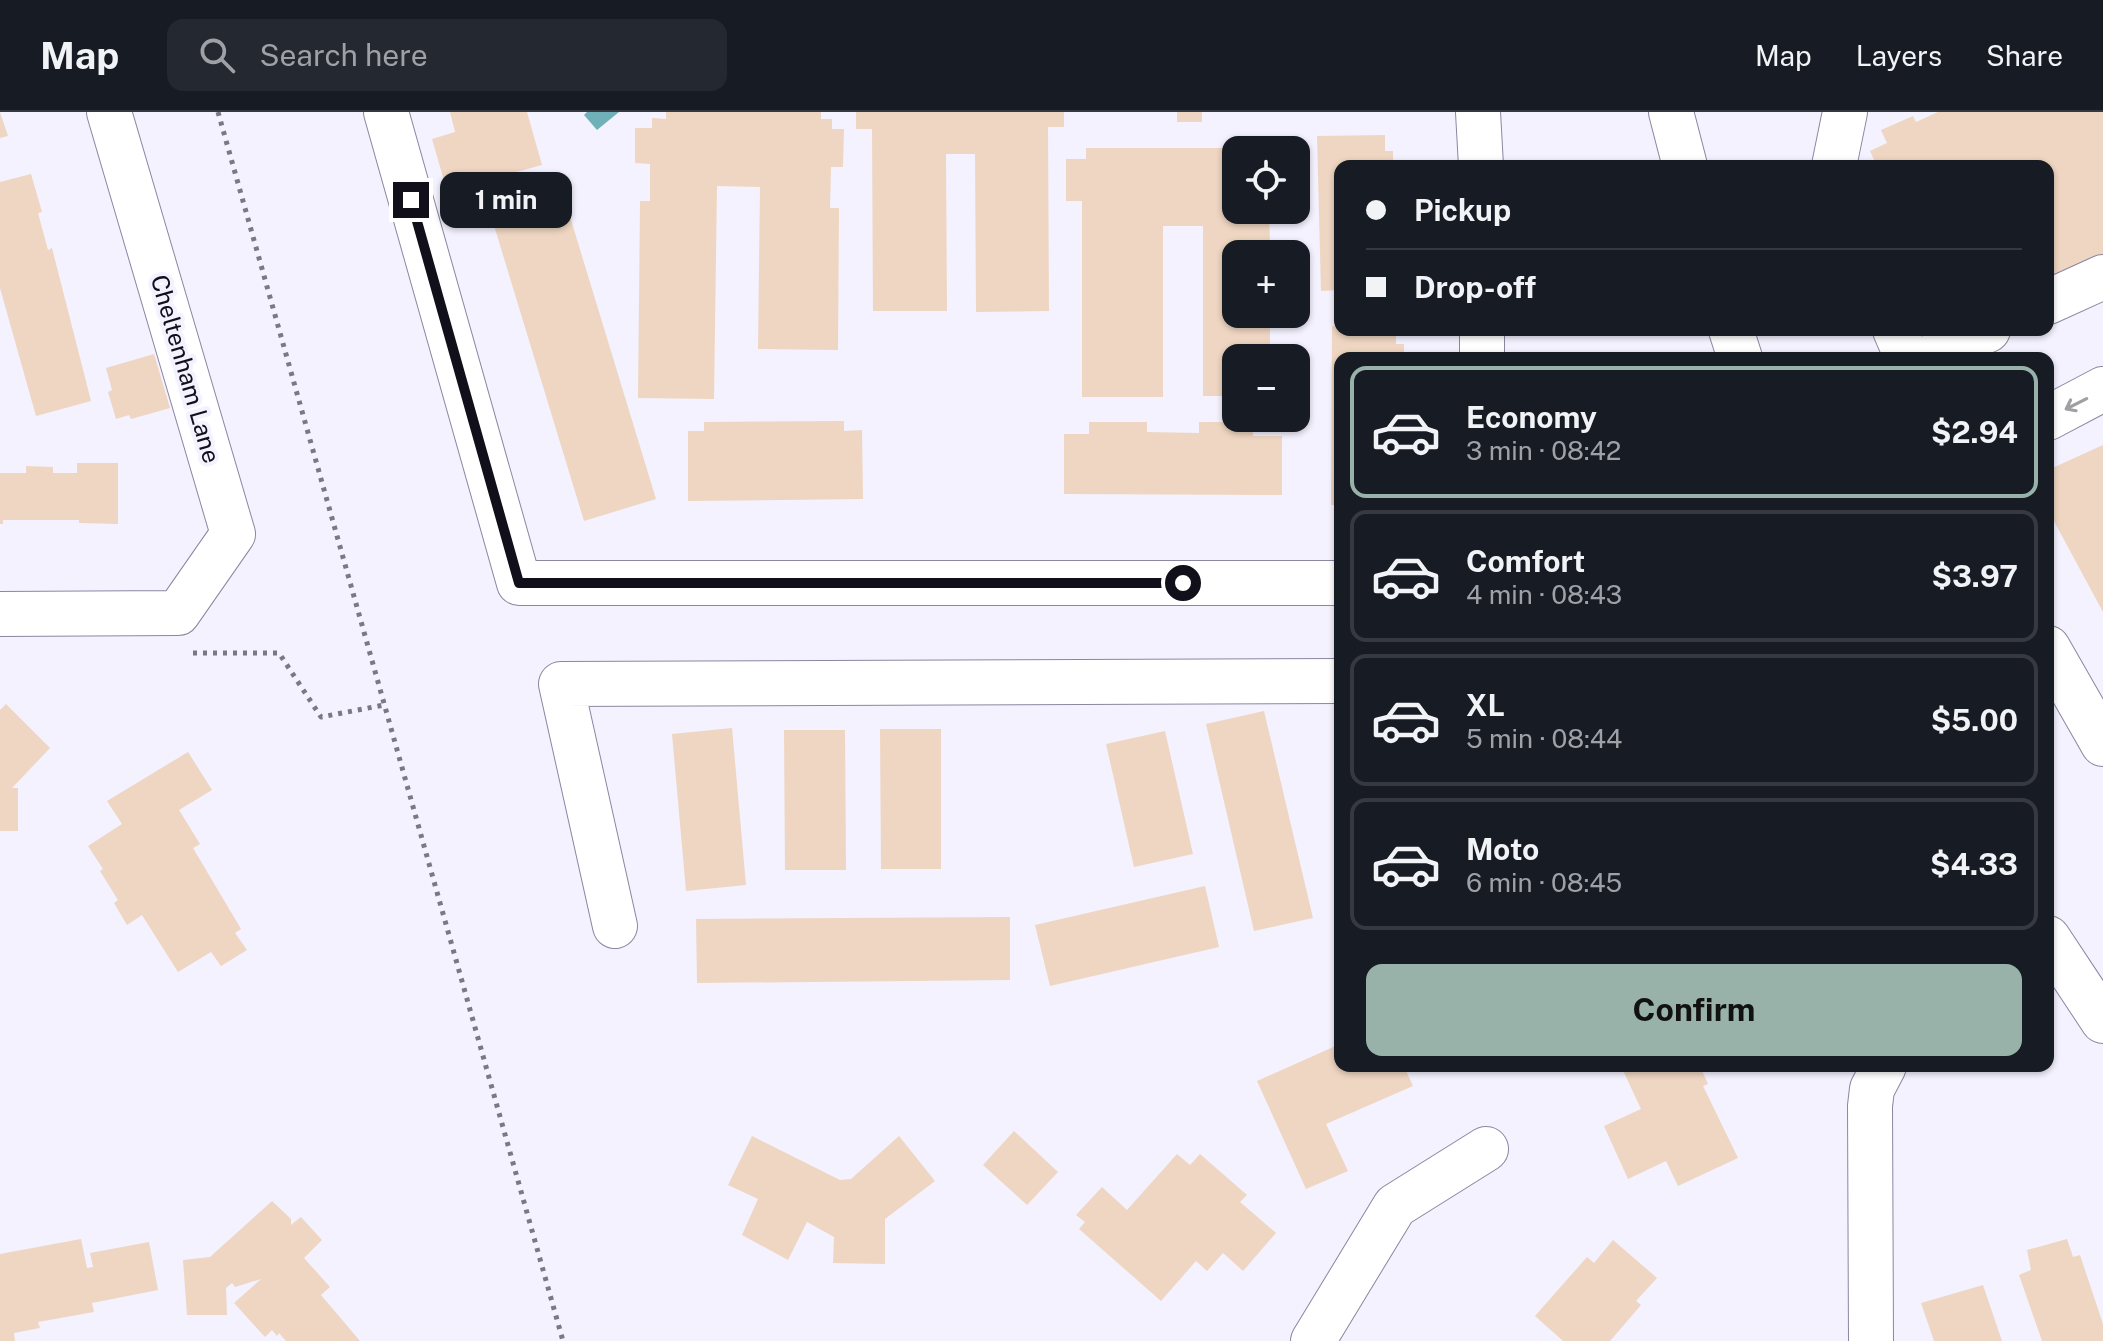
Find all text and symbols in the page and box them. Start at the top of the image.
search box [167,19,727,91]
text: Map [40,33,119,78]
icon: search [195,33,239,77]
text: Search here [259,37,428,73]
text: Map [1755,39,1812,72]
text: Layers [1856,39,1942,72]
text: Share [1986,39,2063,72]
map controls [1222,136,1310,432]
button: locate [1222,136,1310,224]
callout: 1 min [439,172,571,228]
route end [393,182,429,218]
text: 1 min [475,184,537,215]
text: Pickup [1414,192,1511,228]
button: + [1222,240,1310,328]
text: Drop-off [1414,269,1536,305]
street label: Cheltenham Lane [146,271,226,466]
button: − [1222,344,1310,432]
icon: car [1370,396,1442,468]
one-way arrow [2064,396,2088,412]
text: Economy [1466,399,1597,435]
text: $2.94 [1931,414,2018,450]
text: 3 min · 08:42 [1466,435,1621,466]
icon: car [1370,540,1442,612]
text: Comfort [1466,543,1585,579]
text: $3.97 [1931,558,2018,594]
route start [1165,565,1201,601]
text: 4 min · 08:43 [1466,579,1622,610]
icon: car [1370,684,1442,756]
text: XL [1466,687,1505,723]
text: $5.00 [1931,702,2018,738]
text: 5 min · 08:44 [1466,723,1622,754]
icon: car [1370,828,1442,900]
text: Moto [1466,831,1539,867]
text: $4.33 [1930,846,2018,882]
text: 6 min · 08:45 [1466,867,1622,898]
button: Confirm [1366,964,2022,1056]

